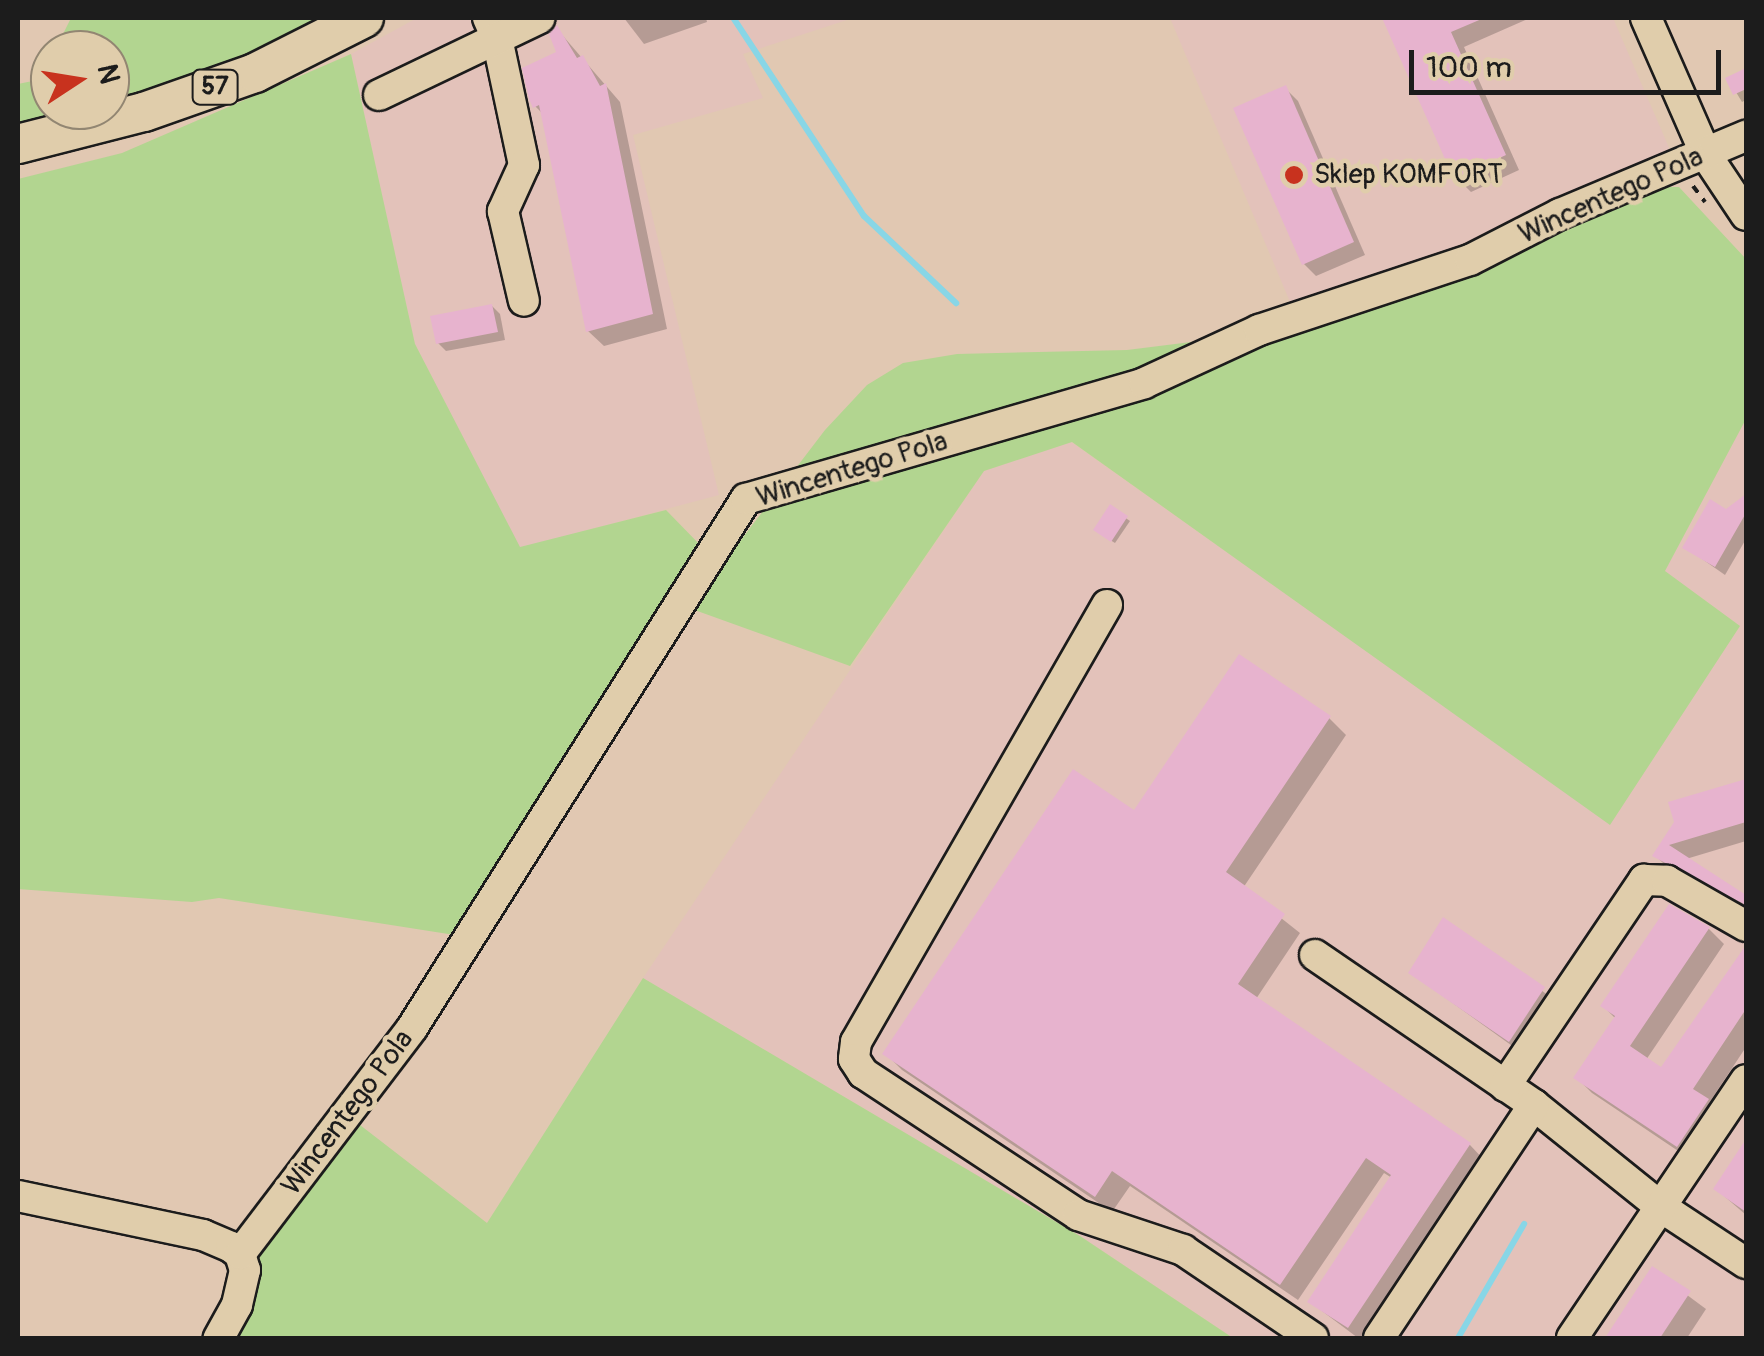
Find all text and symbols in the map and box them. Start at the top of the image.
north arrow [30,30,130,130]
scale bar [1414,30,1726,92]
text: 100 m [1426,49,1512,86]
text: N [89,61,127,87]
road number: 57 [190,67,240,107]
street label: Wincentego Pola [1514,140,1708,252]
place label: Sklep KOMFORT [1314,158,1503,192]
marker: Sklep KOMFORT [1283,164,1305,186]
street label: Wincentego Pola [752,425,952,515]
street label: Wincentego Pola [275,1024,421,1202]

